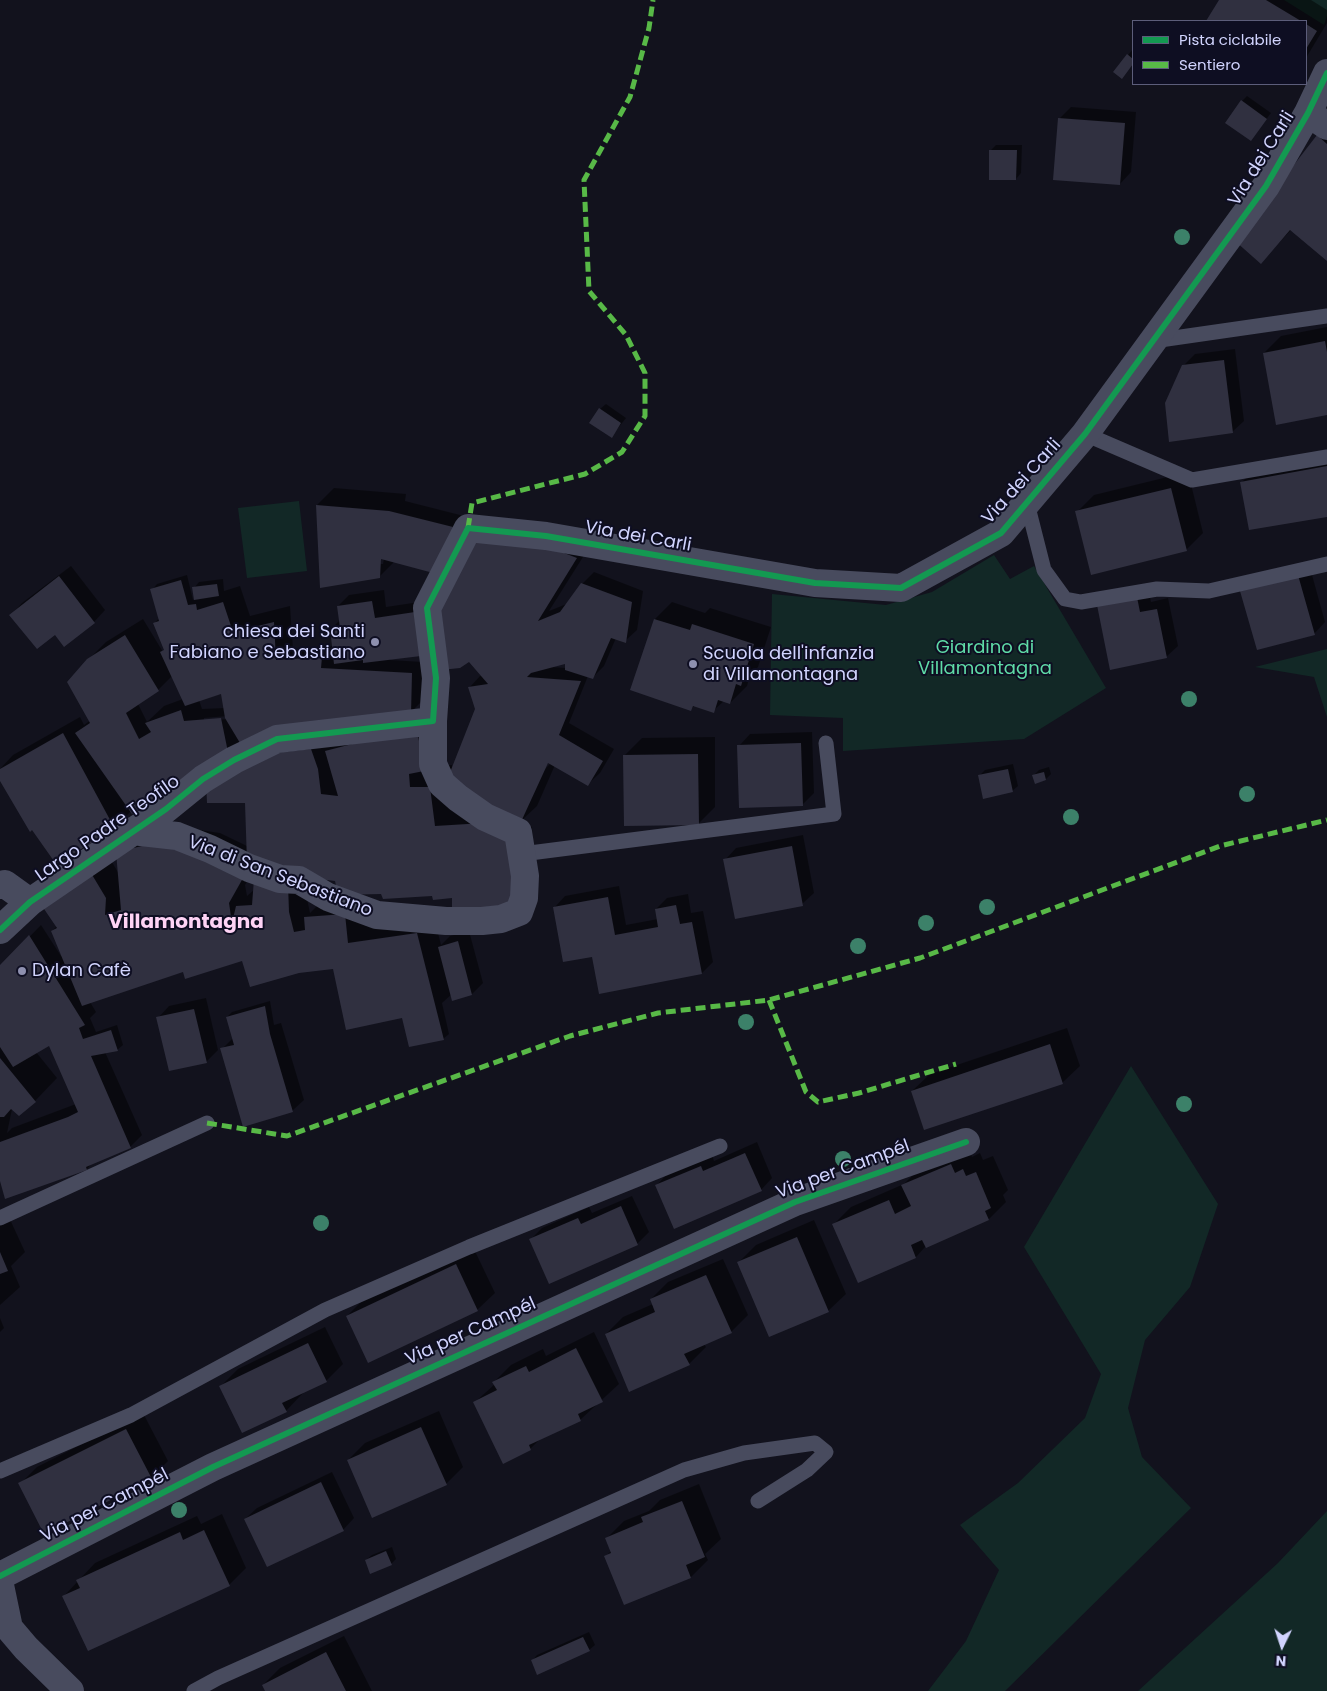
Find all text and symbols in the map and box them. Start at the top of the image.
legend [1132,20,1307,85]
text: Pista ciclabile [1179,29,1281,50]
text: Sentiero [1179,54,1240,75]
street label: Via dei Carli [1224,108,1300,210]
street label: Via dei Carli [978,435,1066,529]
street label: Via dei Carli [583,517,693,557]
place label: chiesa dei Santi Fabiano e Sebastiano [170,621,365,664]
marker: chiesa dei Santi Fabiano e Sebastiano [369,636,381,648]
park label: Giardino di Villamontagna [918,637,1052,680]
place label: Scuola dell'infanzia di Villamontagna [703,643,874,686]
marker: Scuola dell'infanzia di Villamontagna [687,658,699,670]
street label: Largo Padre Teofilo [32,771,184,887]
street label: Via di San Sebastiano [185,832,375,922]
district label: Villamontagna [108,911,264,935]
place label: Dylan Cafè [32,960,131,982]
marker: Dylan Cafè [16,965,28,977]
street label: Via per Campél [773,1136,913,1204]
street label: Via per Campél [402,1294,540,1370]
street label: Via per Campél [37,1464,173,1548]
north arrow [1257,1621,1307,1671]
text: N [1275,1651,1287,1671]

